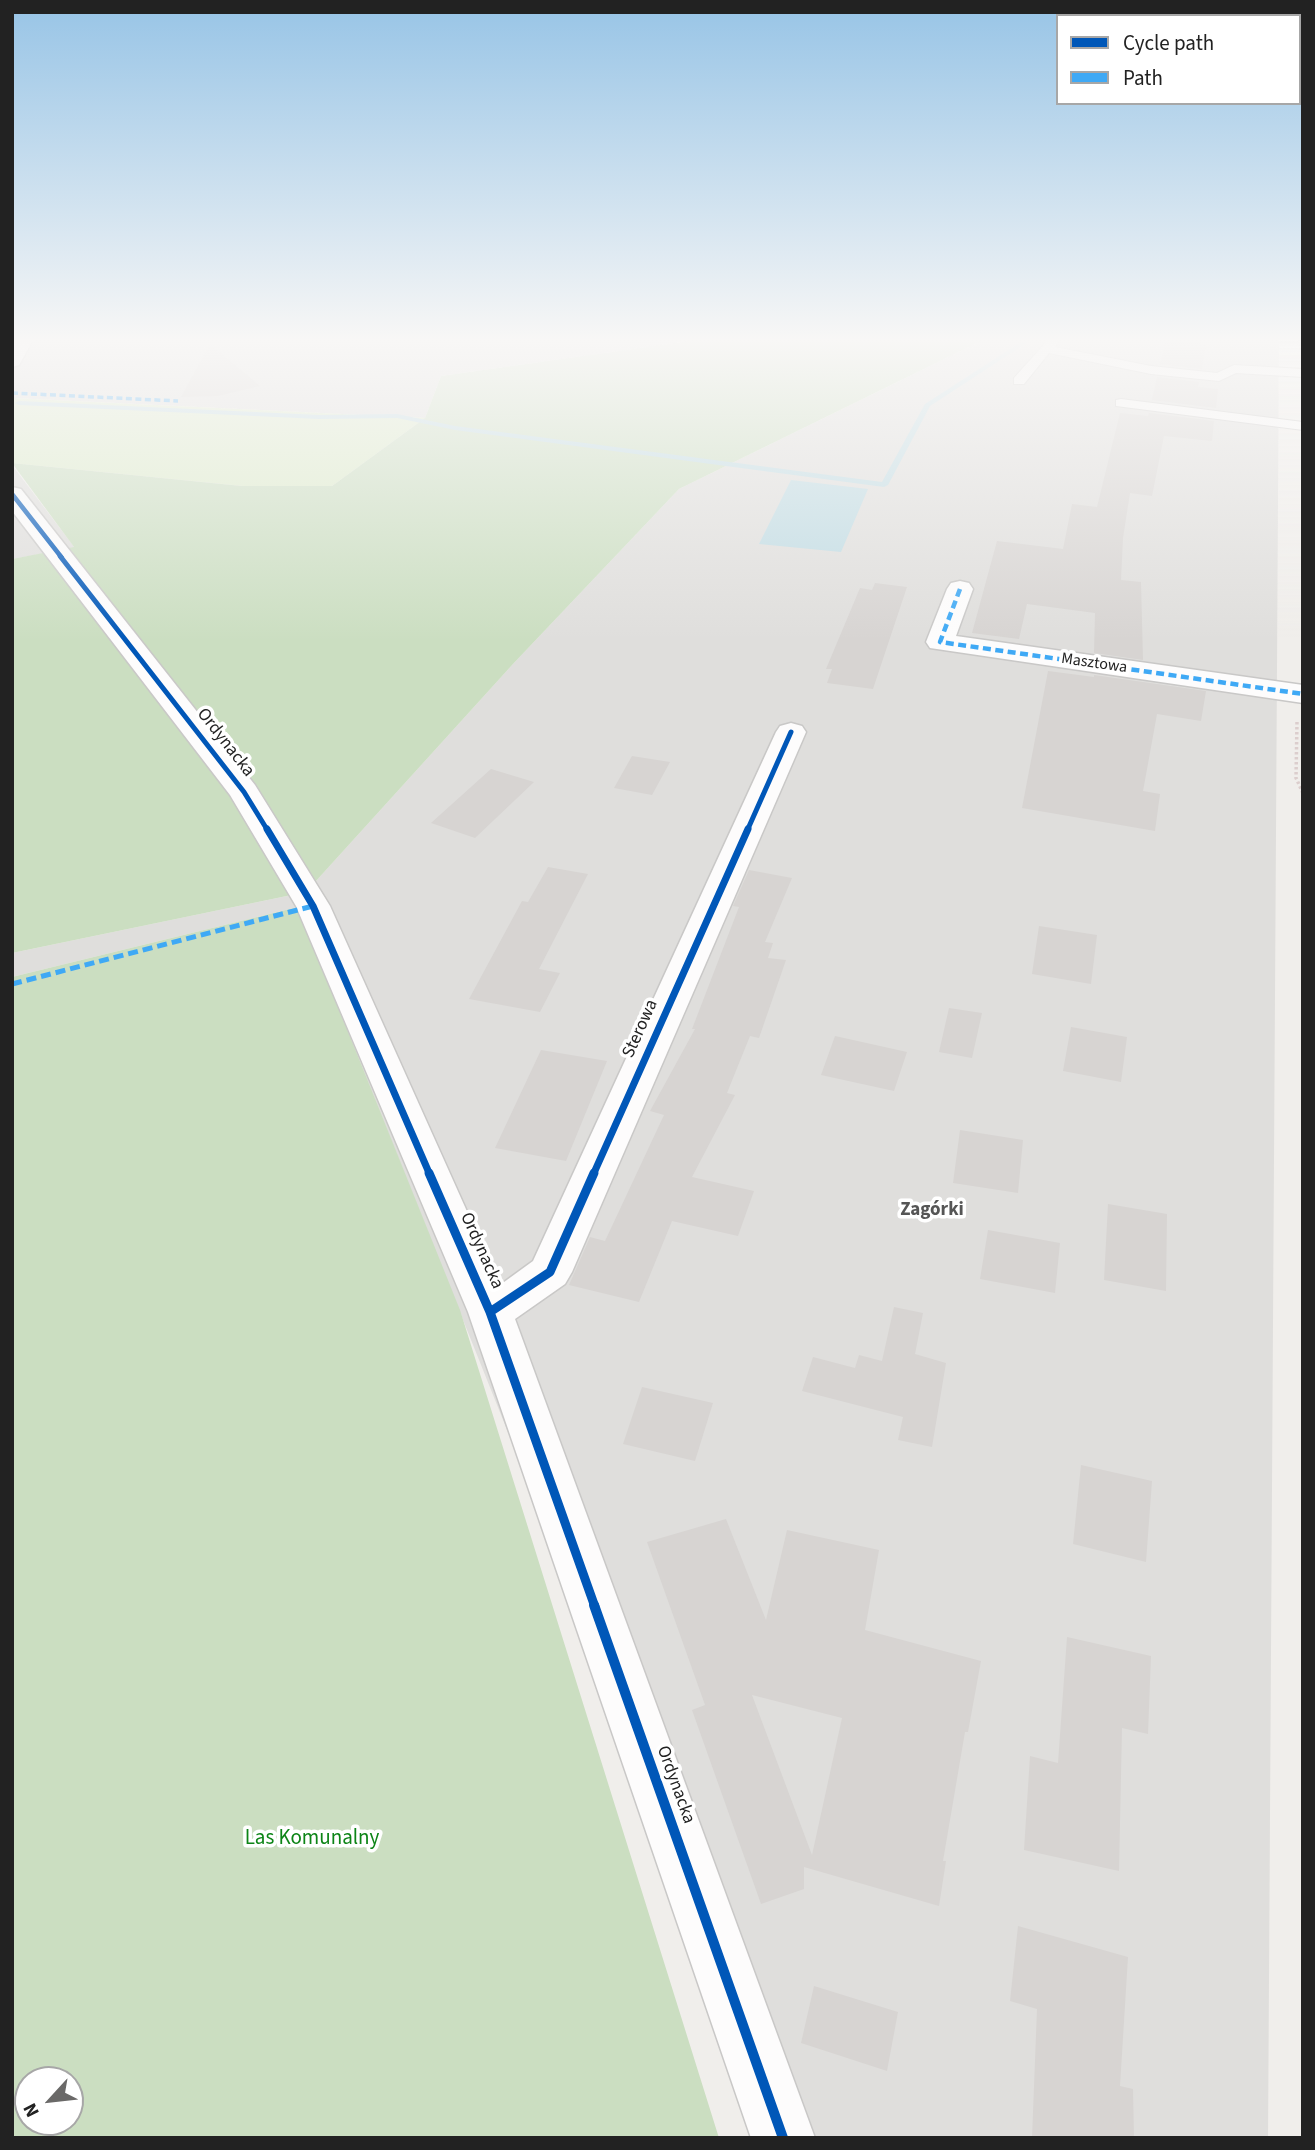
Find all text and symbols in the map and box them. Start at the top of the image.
legend [1056,14,1301,105]
text: Cycle path [1123,28,1214,58]
text: Path [1123,63,1163,93]
street label: Masztowa [1060,650,1128,678]
street label: Ordynacka [191,704,259,782]
street label: Sterowa [619,996,663,1062]
district label: Zagórki [900,1200,964,1222]
street label: Ordynacka [455,1209,507,1293]
street label: Ordynacka [651,1743,699,1827]
park label: Las Komunalny [245,1826,379,1852]
north arrow [14,2066,84,2136]
text: N [17,2098,47,2122]

